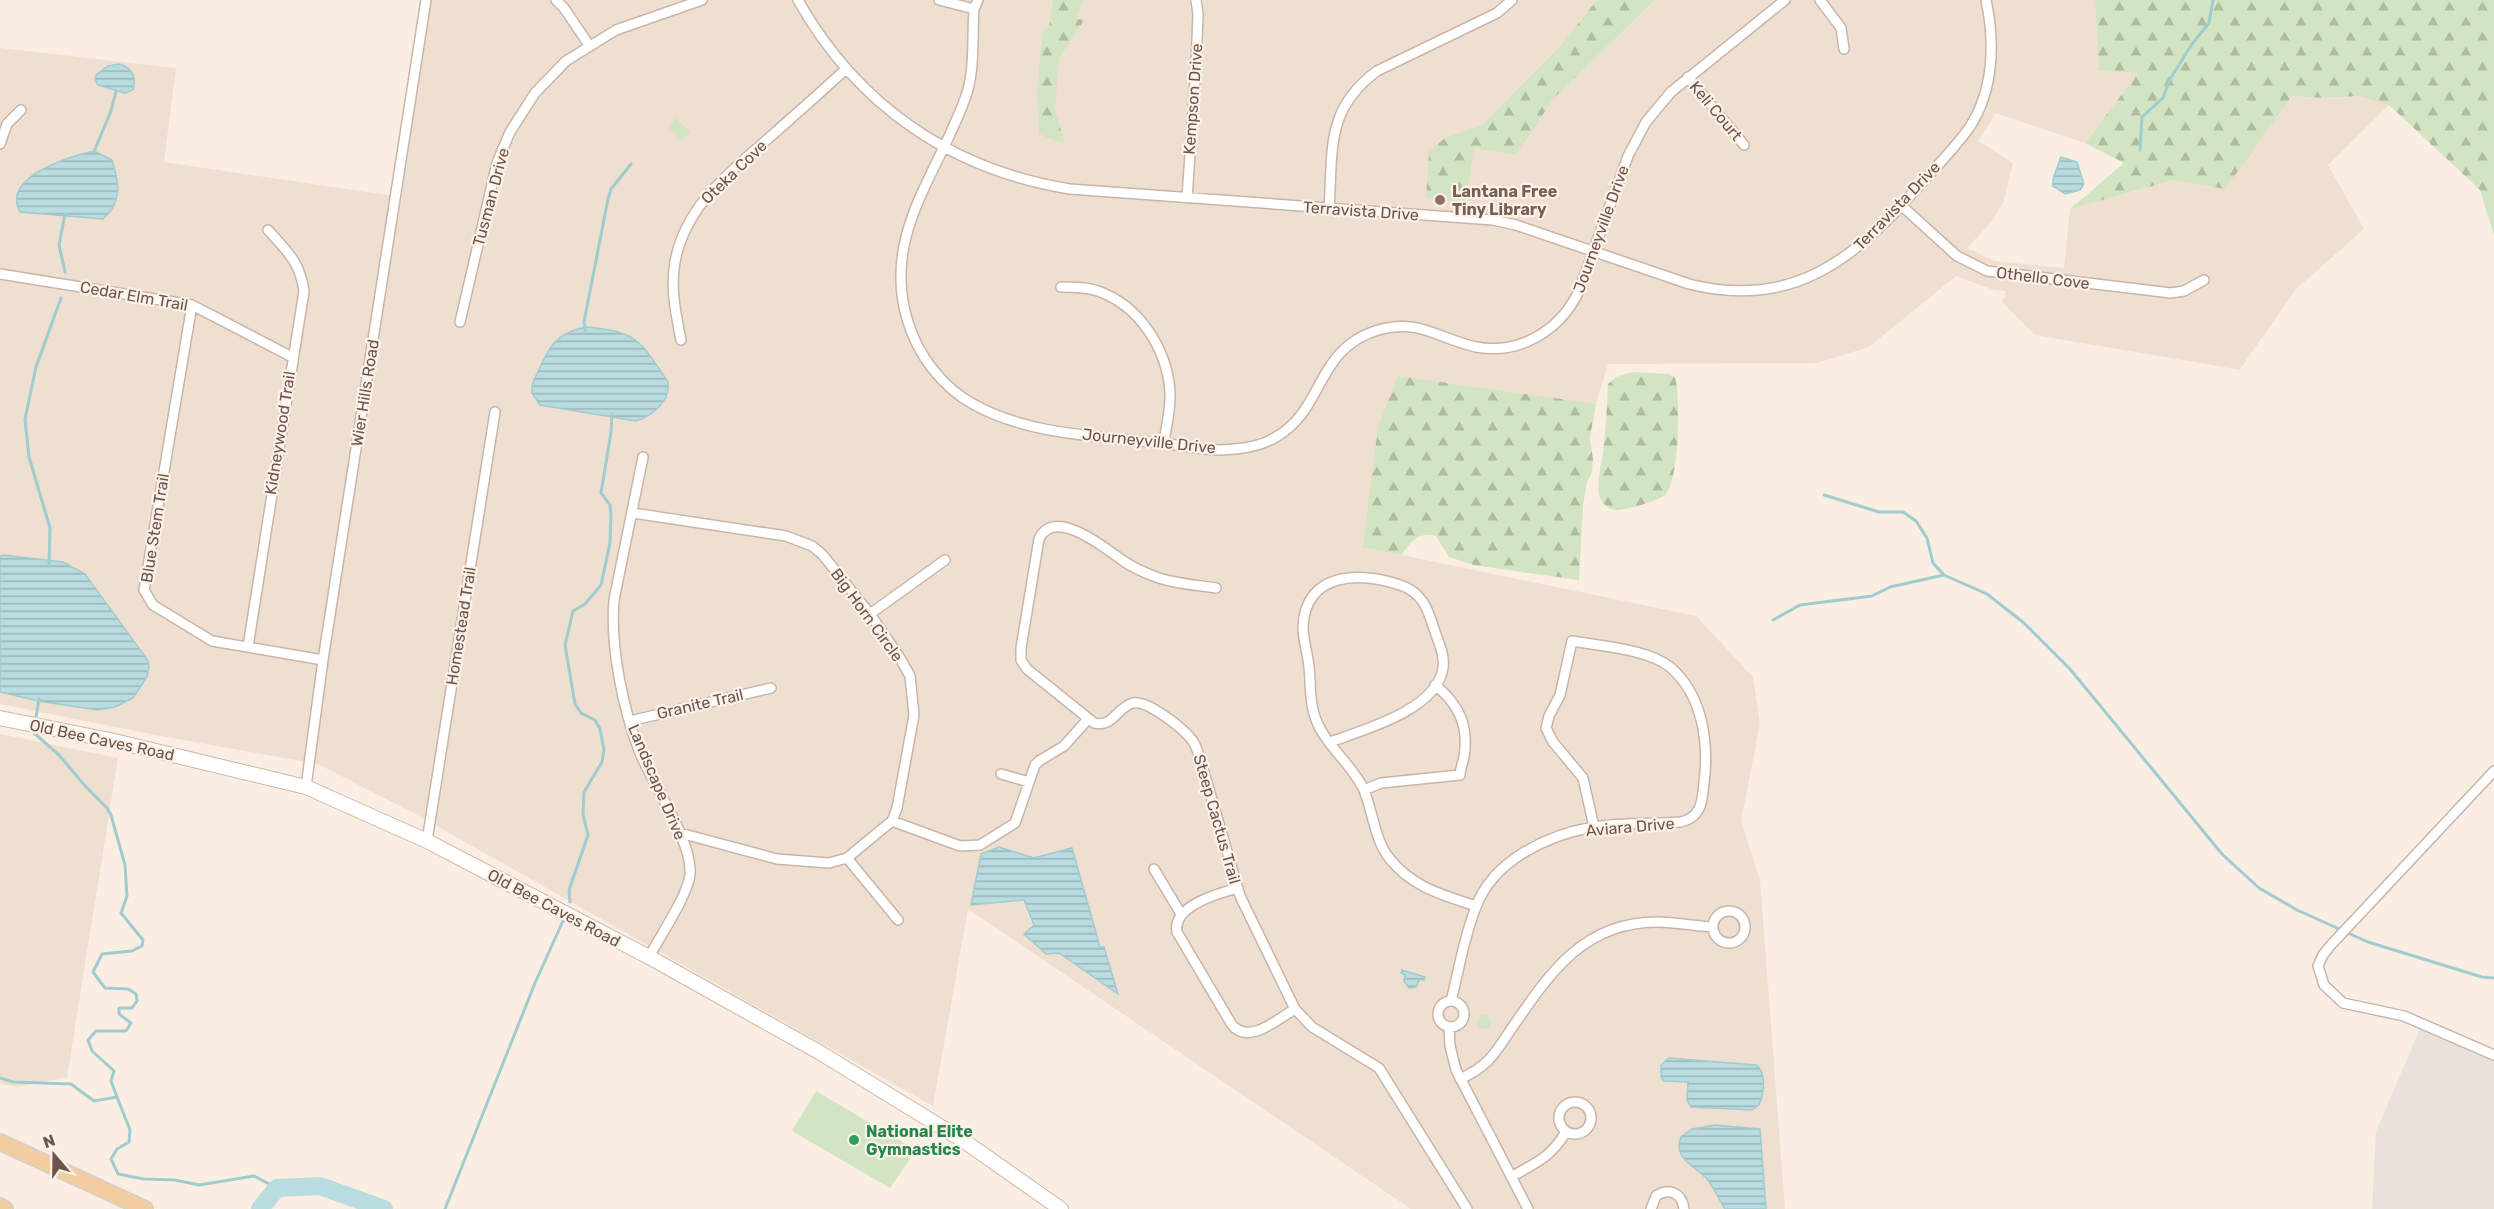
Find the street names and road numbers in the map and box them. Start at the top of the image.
street label: Kempson Drive [1180,43,1206,155]
street label: Keli Court [1686,77,1746,145]
street label: Oteka Cove [697,136,771,208]
street label: Tusman Drive [469,146,513,248]
street label: Terravista Drive [1850,158,1944,254]
street label: Journeyville Drive [1569,163,1633,295]
street label: Terravista Drive [1303,197,1419,225]
street label: Othello Cove [1995,263,2091,293]
street label: Cedar Elm Trail [78,277,190,315]
street label: Wier Hills Road [347,338,383,448]
street label: Kidneywood Trail [261,370,299,496]
street label: Journeyville Drive [1081,425,1217,457]
street label: Blue Stem Trail [137,472,173,584]
street label: Homestead Trail [442,565,480,687]
street label: Big Horn Circle [827,565,907,665]
street label: Granite Trail [655,685,745,723]
street label: Old Bee Caves Road [28,715,176,765]
street label: Landscape Drive [624,721,690,843]
street label: Steep Cactus Trail [1189,752,1245,886]
street label: Aviara Drive [1585,814,1675,840]
street label: Old Bee Caves Road [484,865,624,951]

